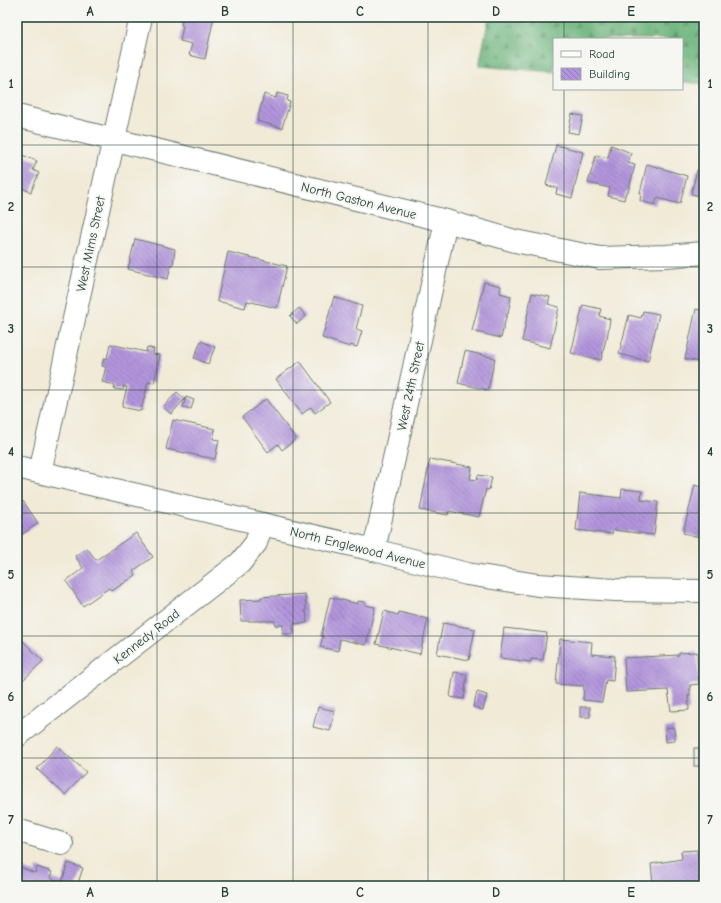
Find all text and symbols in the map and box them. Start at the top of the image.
text: A [86,4,94,19]
text: B [221,4,229,19]
text: C [356,4,364,19]
text: D [492,4,500,19]
text: E [627,4,635,19]
legend [553,38,683,90]
text: Road [589,47,615,61]
text: Building [589,67,630,81]
text: 1 [8,76,14,91]
text: 1 [707,76,713,91]
street label: North Gaston Avenue [300,179,419,222]
street label: West Mims Street [73,194,108,293]
text: 2 [8,199,14,214]
text: 2 [707,199,713,214]
text: 3 [8,321,14,336]
text: 3 [707,321,713,336]
street label: West 24th Street [394,339,428,432]
text: 4 [8,444,14,459]
text: 4 [707,444,713,459]
street label: North Englewood Avenue [289,523,428,572]
text: 5 [8,567,15,582]
text: 5 [707,567,714,582]
street label: Kennedy Road [110,606,182,667]
text: 6 [8,689,15,704]
text: 6 [707,689,714,704]
text: 7 [8,812,14,827]
text: 7 [707,812,713,827]
text: A [86,885,94,900]
text: B [221,885,229,900]
text: C [356,885,364,900]
text: D [492,885,500,900]
text: E [627,885,635,900]

